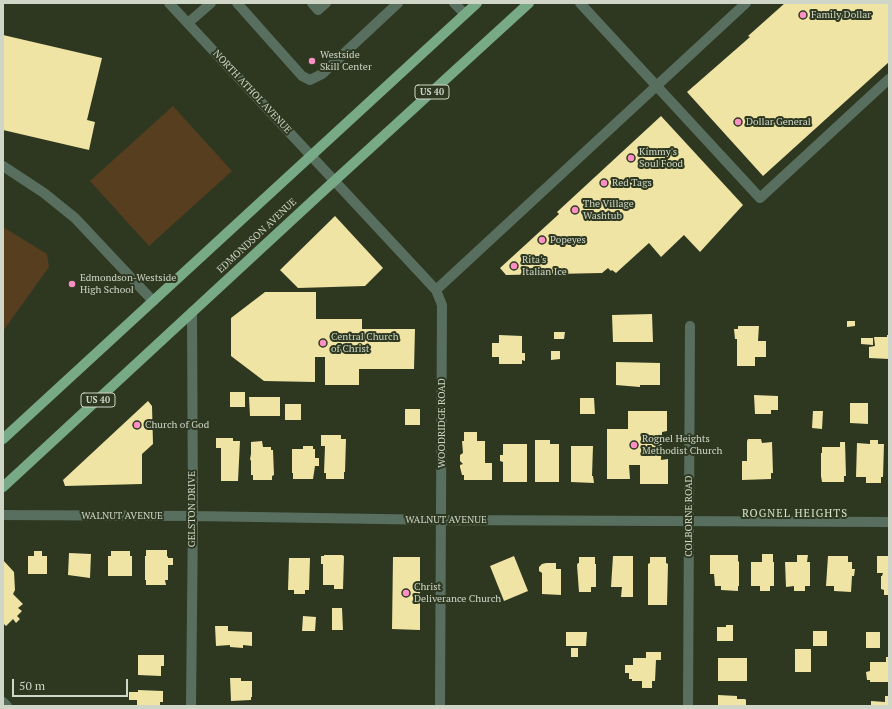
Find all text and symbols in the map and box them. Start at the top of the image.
place label: Family Dollar [811,9,871,21]
marker: Family Dollar [798,10,808,20]
street label: NORTH ATHOL AVENUE [210,48,294,136]
place label: Westside Skill Center [320,49,372,72]
marker: Westside Skill Center [307,56,317,66]
road number: US 40 [415,85,449,99]
place label: Dollar General [746,116,811,128]
marker: Dollar General [733,117,743,127]
place label: Kimmy's Soul Food [639,146,683,170]
marker: Kimmy's Soul Food [626,153,636,163]
place label: Red Tags [612,177,652,189]
marker: Red Tags [599,178,609,188]
street label: EDMONDSON AVENUE [215,196,299,276]
place label: The Village Washtub [583,198,634,222]
marker: The Village Washtub [570,205,580,215]
place label: Popeyes [550,234,586,246]
marker: Popeyes [537,235,547,245]
place label: Rita's Italian Ice [522,254,567,278]
marker: Rita's Italian Ice [509,261,519,271]
place label: Edmondson-Westside High School [80,272,176,296]
marker: Edmondson-Westside High School [67,279,77,289]
place label: Central Church of Christ [331,331,399,354]
marker: Central Church of Christ [318,338,328,348]
street label: WOODRIDGE ROAD [436,378,448,468]
road number: US 40 [81,393,115,407]
place label: Church of God [145,419,209,431]
marker: Church of God [132,420,142,430]
place label: Rognel Heights Methodist Church [642,433,722,456]
marker: Rognel Heights Methodist Church [629,440,639,450]
street label: GELSTON DRIVE [186,471,198,547]
street label: COLBORNE ROAD [683,475,695,557]
district label: ROGNEL HEIGHTS [742,507,848,521]
street label: WALNUT AVENUE [81,510,163,522]
street label: WALNUT AVENUE [405,514,487,526]
place label: Christ Deliverance Church [414,581,501,604]
marker: Christ Deliverance Church [401,588,411,598]
scale bar [14,671,130,697]
text: 50 m [19,678,45,693]

